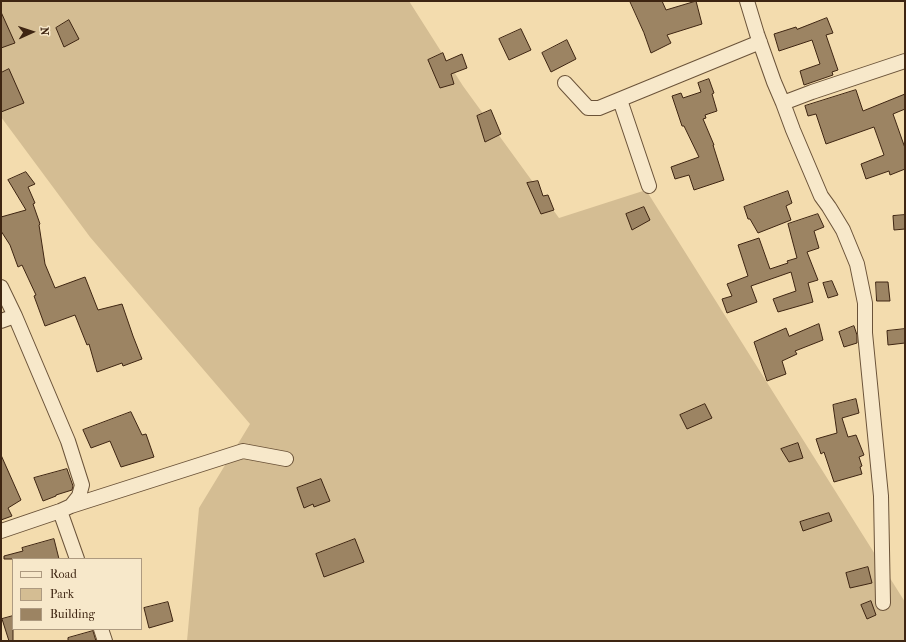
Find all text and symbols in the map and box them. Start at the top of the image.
north arrow [12,12,52,52]
text: N [38,27,51,36]
legend [12,558,142,630]
text: Road [50,567,77,581]
text: Park [50,587,74,601]
text: Building [50,607,95,621]

